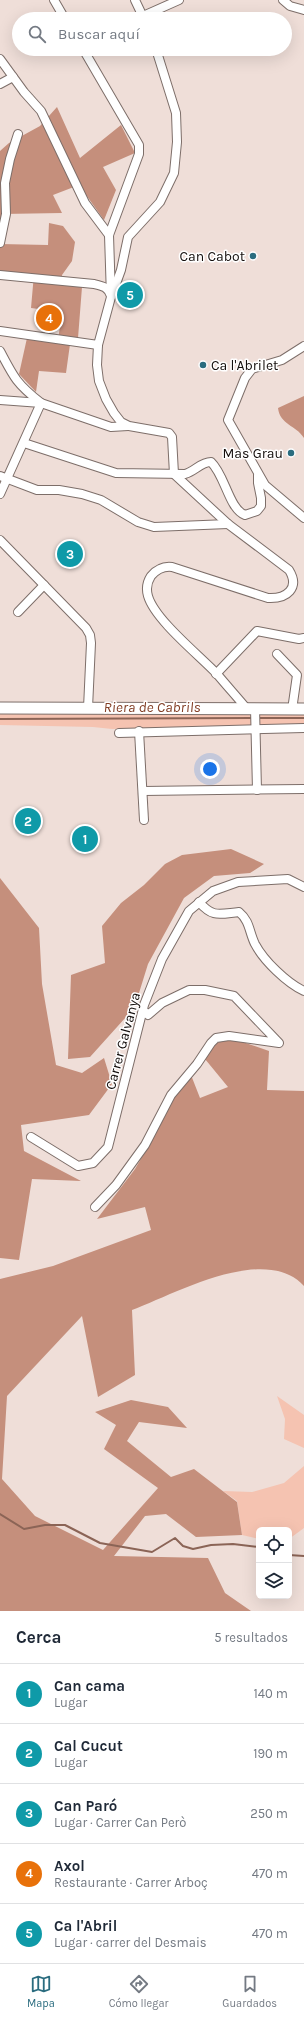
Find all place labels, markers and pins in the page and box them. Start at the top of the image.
place label: Can Cabot [179,248,245,265]
marker: Can Cabot [248,251,258,261]
pin: 5 [117,280,143,310]
pin: 4 [36,303,62,333]
place label: Ca l'Abrilet [211,357,278,374]
marker: Ca l'Abrilet [198,360,208,370]
place label: Mas Grau [222,445,283,462]
marker: Mas Grau [286,448,296,458]
pin: 3 [57,539,83,569]
pin: 2 [15,806,41,836]
pin: 1 [72,824,98,854]

